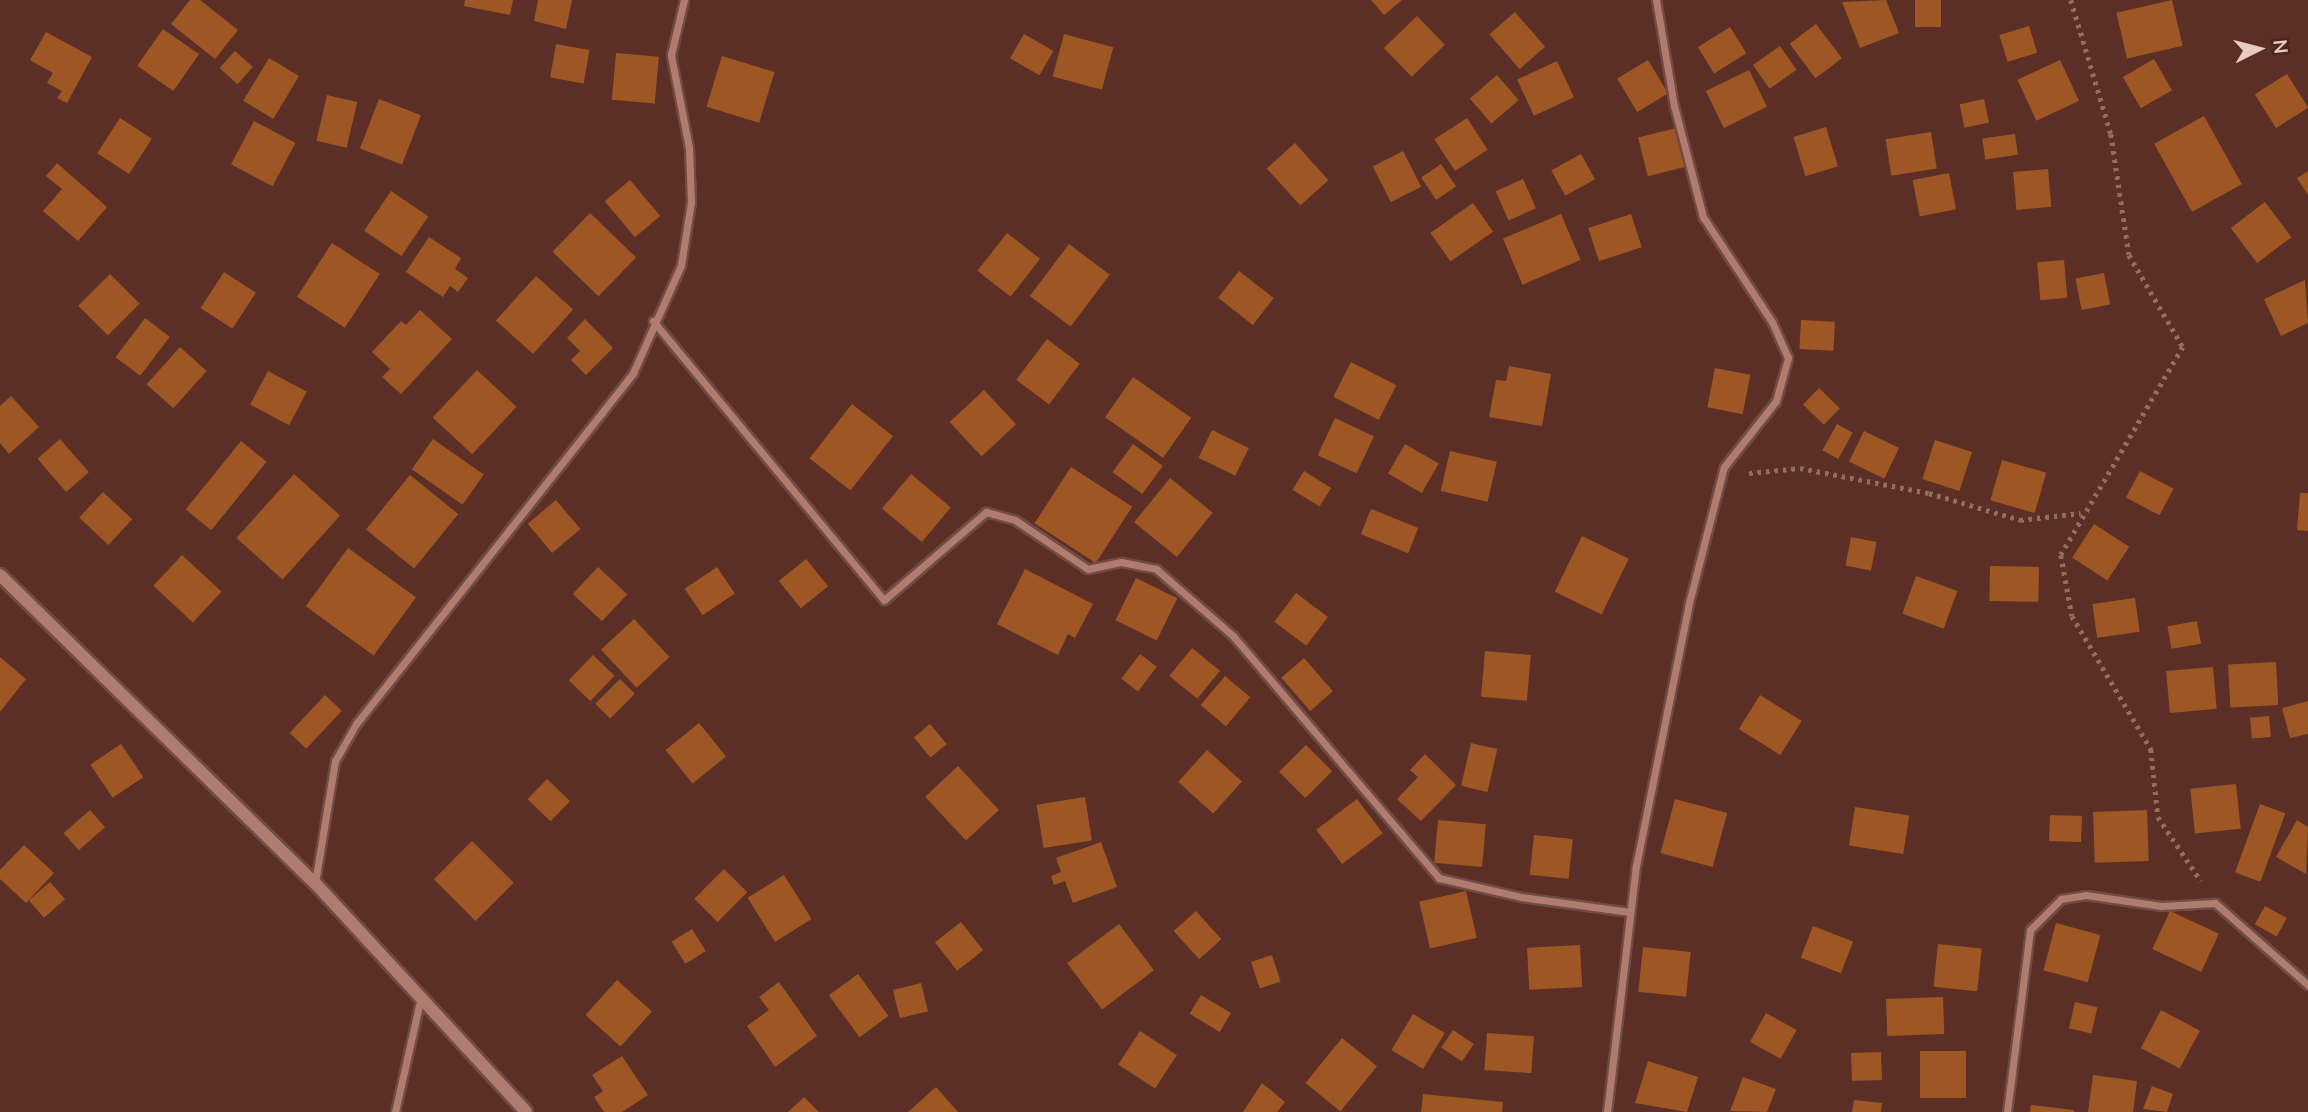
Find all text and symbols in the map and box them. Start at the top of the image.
north arrow [2224,14,2294,84]
text: N [2266,38,2294,55]

